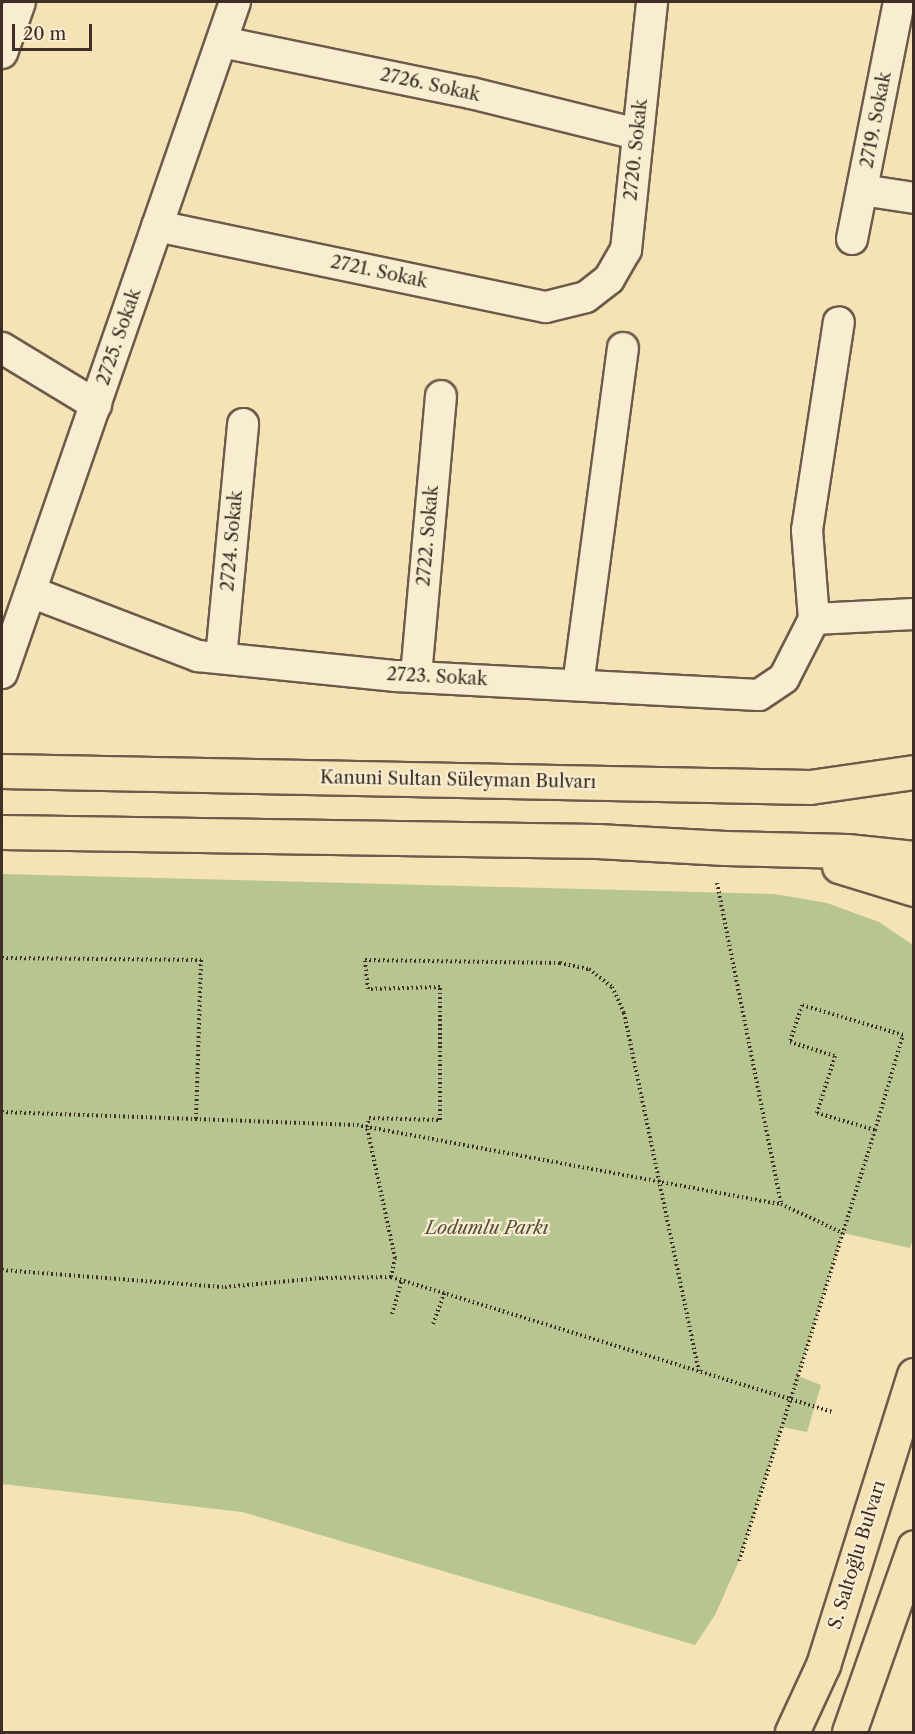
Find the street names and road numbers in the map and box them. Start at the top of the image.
street label: 2726. Sokak [378,64,482,106]
street label: 2719. Sokak [856,70,896,170]
street label: 2720. Sokak [620,98,652,202]
street label: 2721. Sokak [329,251,429,293]
street label: 2725. Sokak [92,286,146,388]
street label: 2722. Sokak [413,485,443,587]
street label: 2724. Sokak [217,490,247,592]
street label: 2723. Sokak [386,664,488,690]
street label: Kanuni Sultan Süleyman Bulvarı [320,767,596,793]
street label: S. Saltoğlu Bulvarı [824,1478,890,1632]

